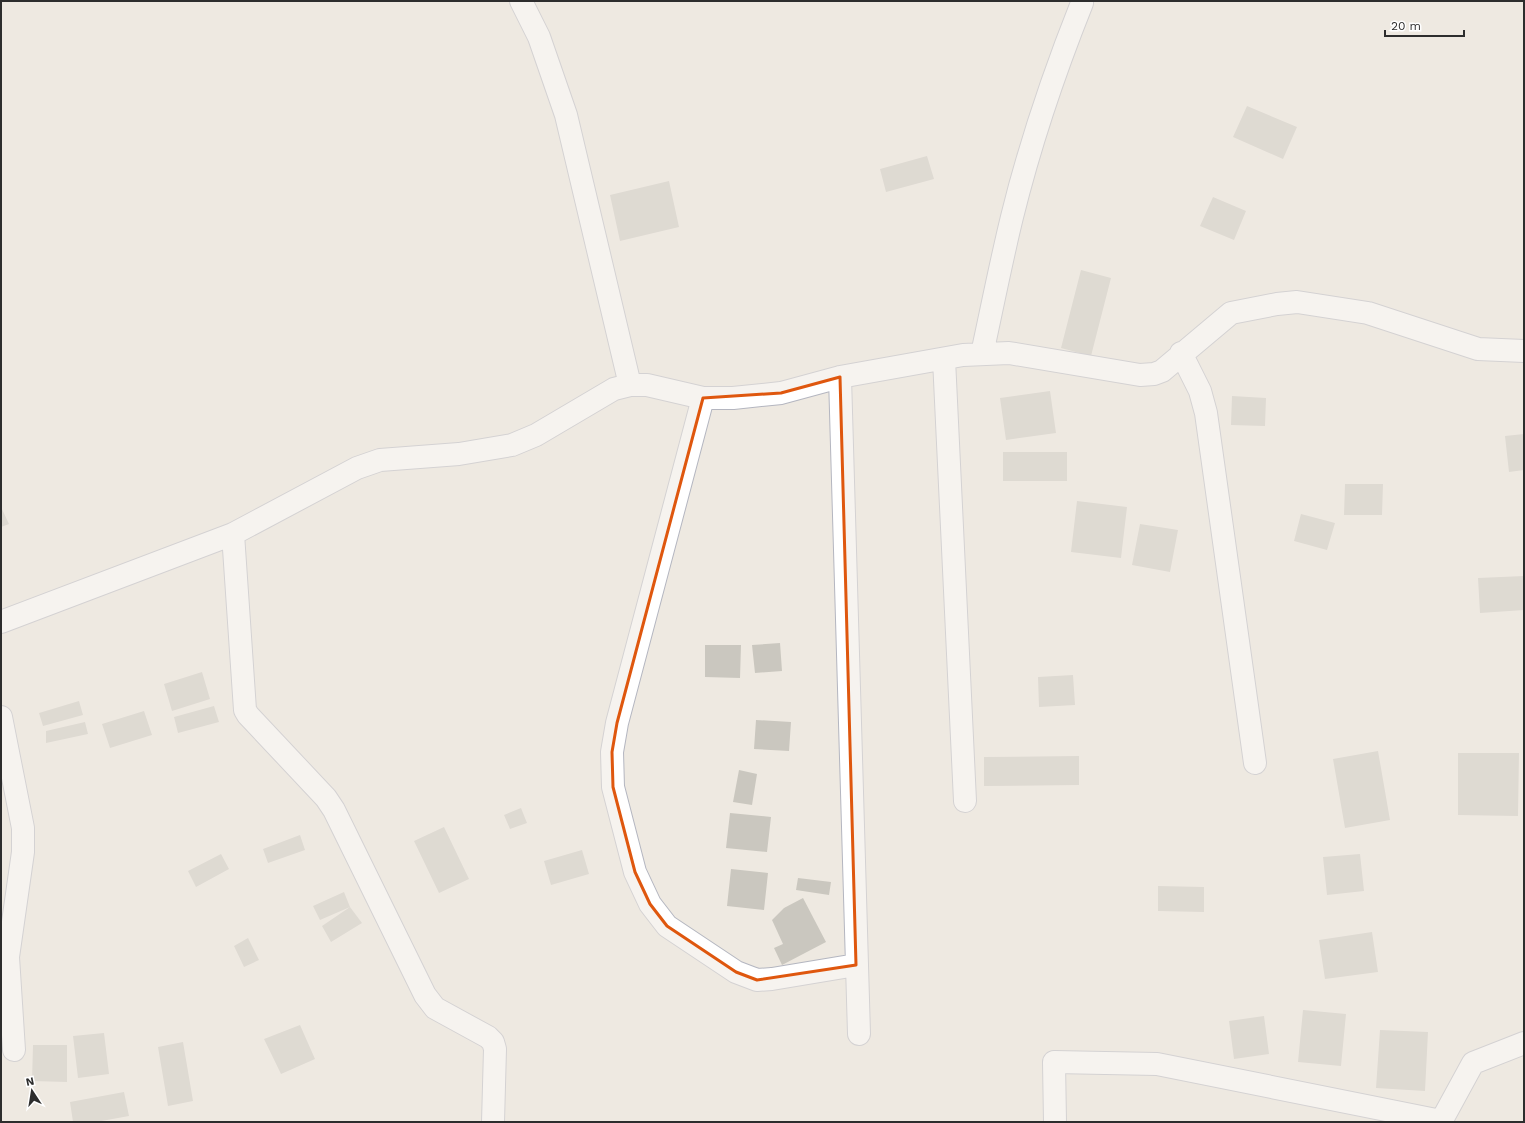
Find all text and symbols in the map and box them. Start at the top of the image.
scale bar [1385,12,1464,38]
text: 20 m [1391,19,1421,33]
north arrow [12,1071,52,1111]
text: N [25,1075,35,1089]

